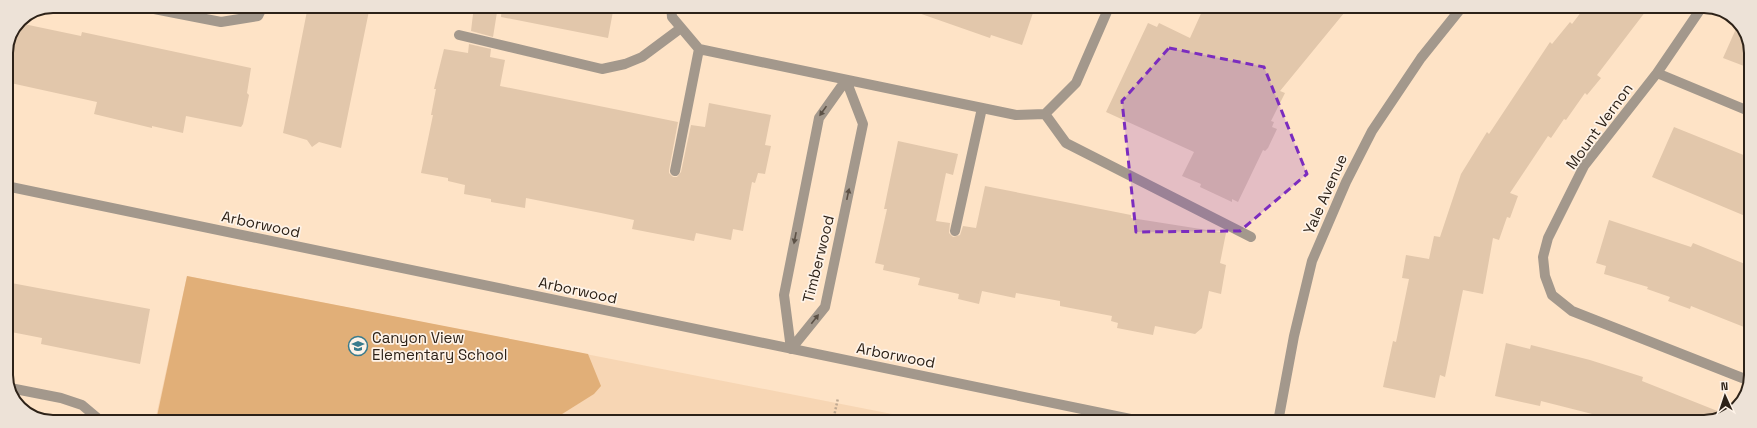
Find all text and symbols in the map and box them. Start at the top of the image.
street label: Mount Vernon [1561,79,1637,173]
one-way arrow [819,106,827,117]
street label: Yale Avenue [1299,151,1351,237]
one-way arrow [846,188,852,200]
street label: Arborwood [220,206,302,242]
street label: Timberwood [798,213,838,305]
one-way arrow [792,232,798,244]
street label: Arborwood [537,272,619,308]
one-way arrow [811,313,820,324]
place label: Canyon View Elementary School [372,328,508,364]
school or university icon: Canyon View Elementary School [347,335,369,357]
street label: Arborwood [855,338,937,372]
north arrow [1705,376,1745,416]
text: N [1720,379,1729,393]

